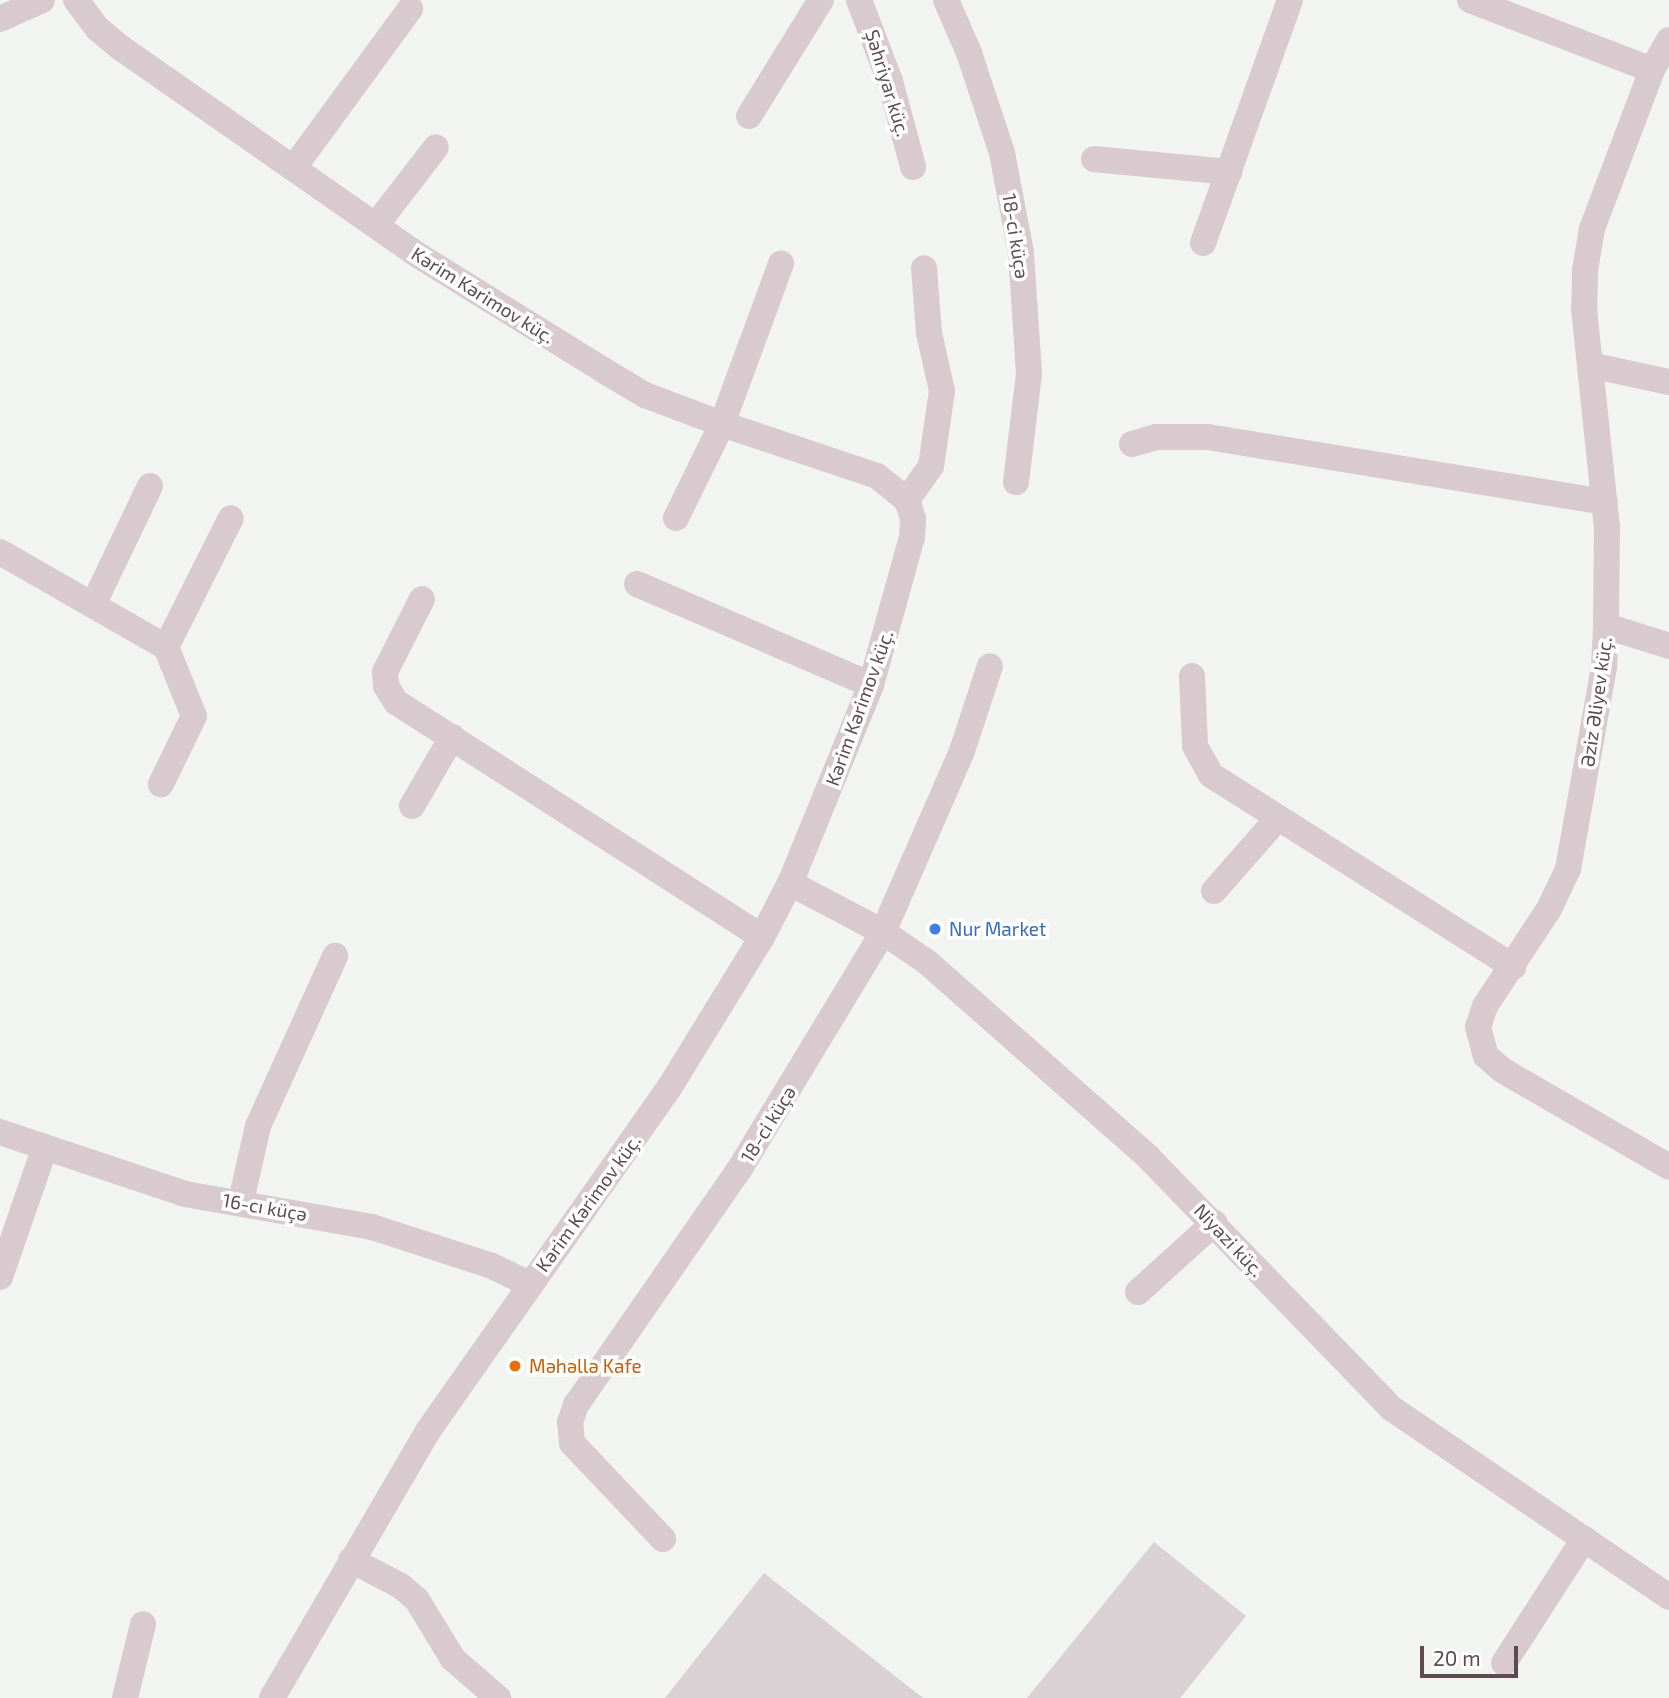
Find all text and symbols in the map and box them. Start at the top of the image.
street label: Şəhriyar küç. [861,27,915,139]
street label: 18-ci küçə [998,192,1034,280]
street label: Kərim Kərimov küç. [407,242,559,348]
street label: Kərim Kərimov küç. [820,627,898,789]
street label: Əziz Əliyev küç. [1576,635,1616,769]
place label: Nur Market [949,918,1047,940]
marker: Nur Market [927,921,943,937]
street label: 18-ci küçə [736,1082,800,1166]
street label: Kərim Kərimov küç. [531,1130,645,1276]
street label: 16-cı küçə [221,1188,309,1226]
street label: Niyazi küç. [1190,1199,1268,1281]
place label: Məhəllə Kafe [529,1355,642,1377]
marker: Məhəllə Kafe [507,1358,523,1374]
scale bar [1424,1632,1522,1676]
text: 20 m [1433,1645,1481,1670]

